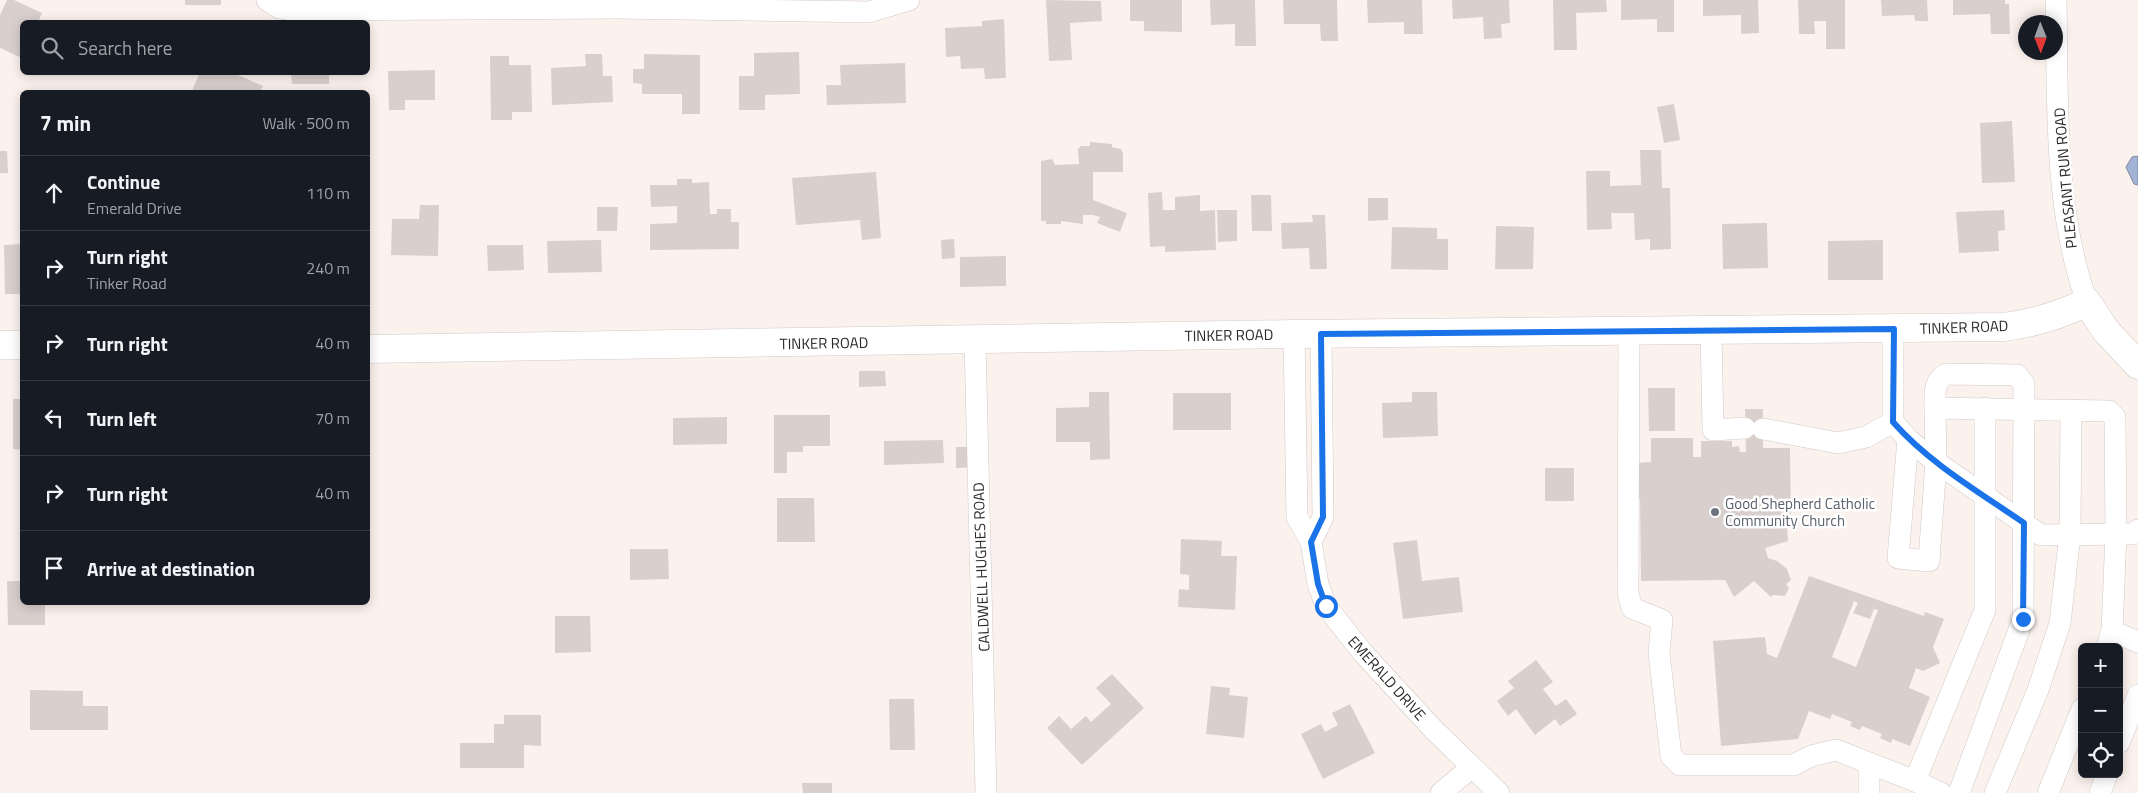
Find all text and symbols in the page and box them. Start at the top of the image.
north arrow [2018,15,2063,60]
search box [20,20,370,75]
text: Search here [78,33,172,62]
icon: search [38,34,66,62]
text: 7 min [40,107,91,139]
street label: PLEASANT RUN ROAD [2047,107,2083,249]
text: Walk · 500 m [262,111,350,135]
text: Continue [87,167,160,196]
icon: ahead [40,179,68,207]
text: 110 m [306,181,350,205]
text: Emerald Drive [87,196,182,220]
text: Turn right [87,242,168,271]
icon: right [40,254,68,282]
text: 240 m [306,256,350,280]
text: Tinker Road [87,271,167,295]
street label: TINKER ROAD [1919,314,2009,340]
street label: TINKER ROAD [1184,323,1274,347]
icon: right [40,329,68,357]
text: Turn right [87,329,168,358]
text: 40 m [315,331,350,355]
street label: TINKER ROAD [779,331,869,355]
icon: left [40,404,68,432]
text: Turn left [87,404,157,433]
text: 70 m [315,406,350,430]
icon: right [40,479,68,507]
text: Turn right [87,479,168,508]
text: 40 m [315,481,350,505]
street label: CALDWELL HUGHES ROAD [967,482,995,652]
place label: Good Shepherd Catholic Community Church [1725,492,1875,532]
marker: Good Shepherd Catholic Community Church [1709,506,1721,518]
icon: arrive [40,554,68,582]
text: Arrive at destination [87,554,255,583]
route start [1315,595,1338,618]
route end [2012,608,2035,631]
street label: EMERALD DRIVE [1343,631,1431,725]
map controls [2078,643,2123,778]
button: + [2078,643,2123,688]
button: − [2078,688,2123,733]
button: locate [2078,733,2123,778]

